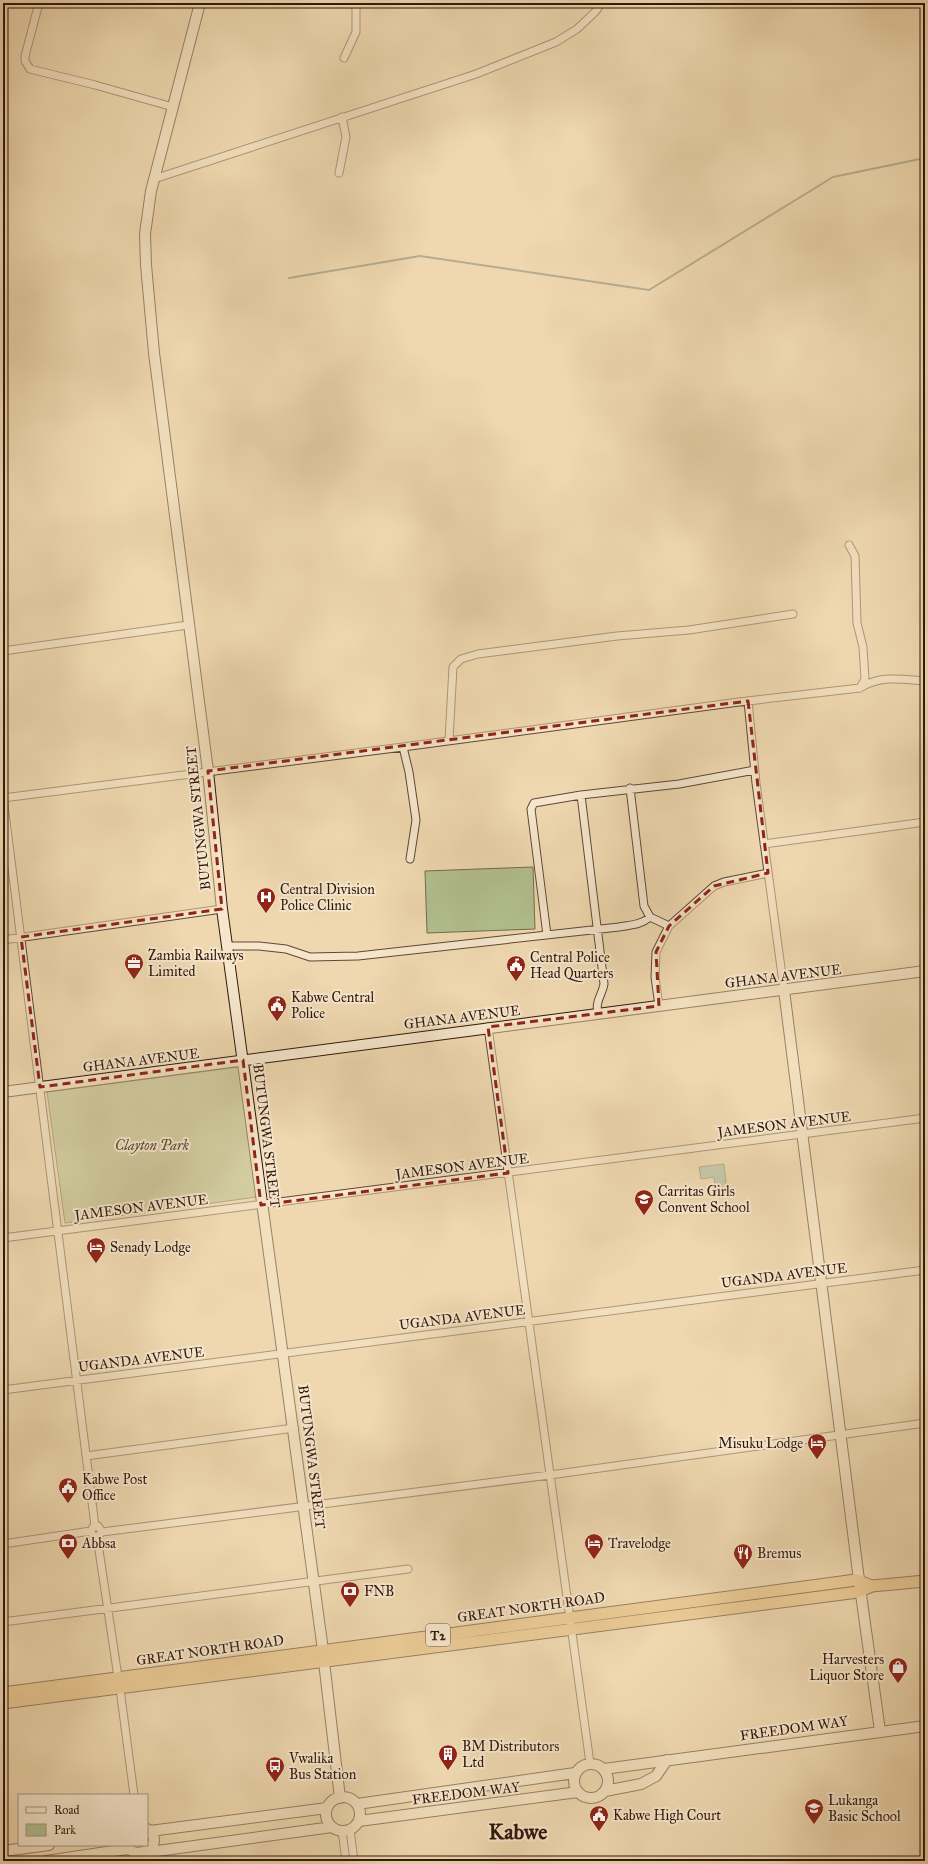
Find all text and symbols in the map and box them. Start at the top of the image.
street label: BUTUNGWA STREET [182,745,215,891]
place label: Central Division Police Clinic [280,881,375,914]
hospital icon: Central Division Police Clinic [255,886,277,914]
place label: Zambia Railways Limited [148,947,244,980]
place label: Central Police Head Quarters [530,949,613,982]
office icon: Zambia Railways Limited [123,952,145,980]
public building icon: Central Police Head Quarters [505,954,527,982]
street label: GHANA AVENUE [724,961,842,992]
place label: Kabwe Central Police [291,989,374,1022]
public building icon: Kabwe Central Police [266,994,288,1022]
street label: GHANA AVENUE [403,1002,521,1033]
street label: GHANA AVENUE [82,1045,200,1076]
street label: BUTUNGWA STREET [249,1063,284,1209]
street label: JAMESON AVENUE [715,1108,852,1142]
park label: Clayton Park [115,1137,190,1154]
street label: JAMESON AVENUE [393,1150,530,1184]
place label: Carritas Girls Convent School [658,1183,750,1216]
school or university icon: Carritas Girls Convent School [633,1188,655,1216]
street label: JAMESON AVENUE [72,1191,209,1225]
hotel icon: Senady Lodge [85,1236,107,1264]
place label: Senady Lodge [110,1239,191,1256]
street label: UGANDA AVENUE [720,1259,848,1292]
street label: UGANDA AVENUE [398,1301,526,1334]
street label: UGANDA AVENUE [77,1343,205,1376]
street label: BUTUNGWA STREET [294,1384,329,1530]
hotel icon: Misuku Lodge [806,1432,828,1460]
place label: Misuku Lodge [718,1435,803,1452]
place label: Kabwe Post Office [82,1471,147,1504]
public building icon: Kabwe Post Office [57,1476,79,1504]
bank icon: Abbsa [57,1532,79,1560]
hotel icon: Travelodge [583,1532,605,1560]
place label: Abbsa [81,1535,116,1552]
place label: Travelodge [608,1535,671,1552]
restaurant icon: Bremus [732,1542,754,1570]
place label: Bremus [757,1545,801,1562]
bank icon: FNB [339,1580,361,1608]
place label: FNB [364,1583,394,1600]
street label: GREAT NORTH ROAD [456,1589,606,1626]
road number: T2 [426,1624,450,1646]
street label: GREAT NORTH ROAD [135,1632,285,1669]
place label: Harvesters Liquor Store [809,1651,884,1685]
shop icon: Harvesters Liquor Store [887,1656,909,1684]
street label: FREEDOM WAY [739,1712,850,1744]
place label: BM Distributors Ltd [462,1738,559,1771]
building icon: BM Distributors Ltd [437,1743,459,1771]
place label: Vwalika Bus Station [288,1750,357,1783]
bus stop icon: Vwalika Bus Station [264,1755,286,1783]
street label: FREEDOM WAY [411,1778,522,1809]
place label: Lukanga Basic School [828,1792,901,1825]
legend [18,1794,148,1846]
school or university icon: Lukanga Basic School [803,1797,825,1825]
text: Road [54,1803,80,1817]
public building icon: Kabwe High Court [588,1804,610,1832]
place label: Kabwe High Court [613,1807,721,1824]
district label: Kabwe [489,1818,547,1845]
text: Park [54,1823,76,1837]

